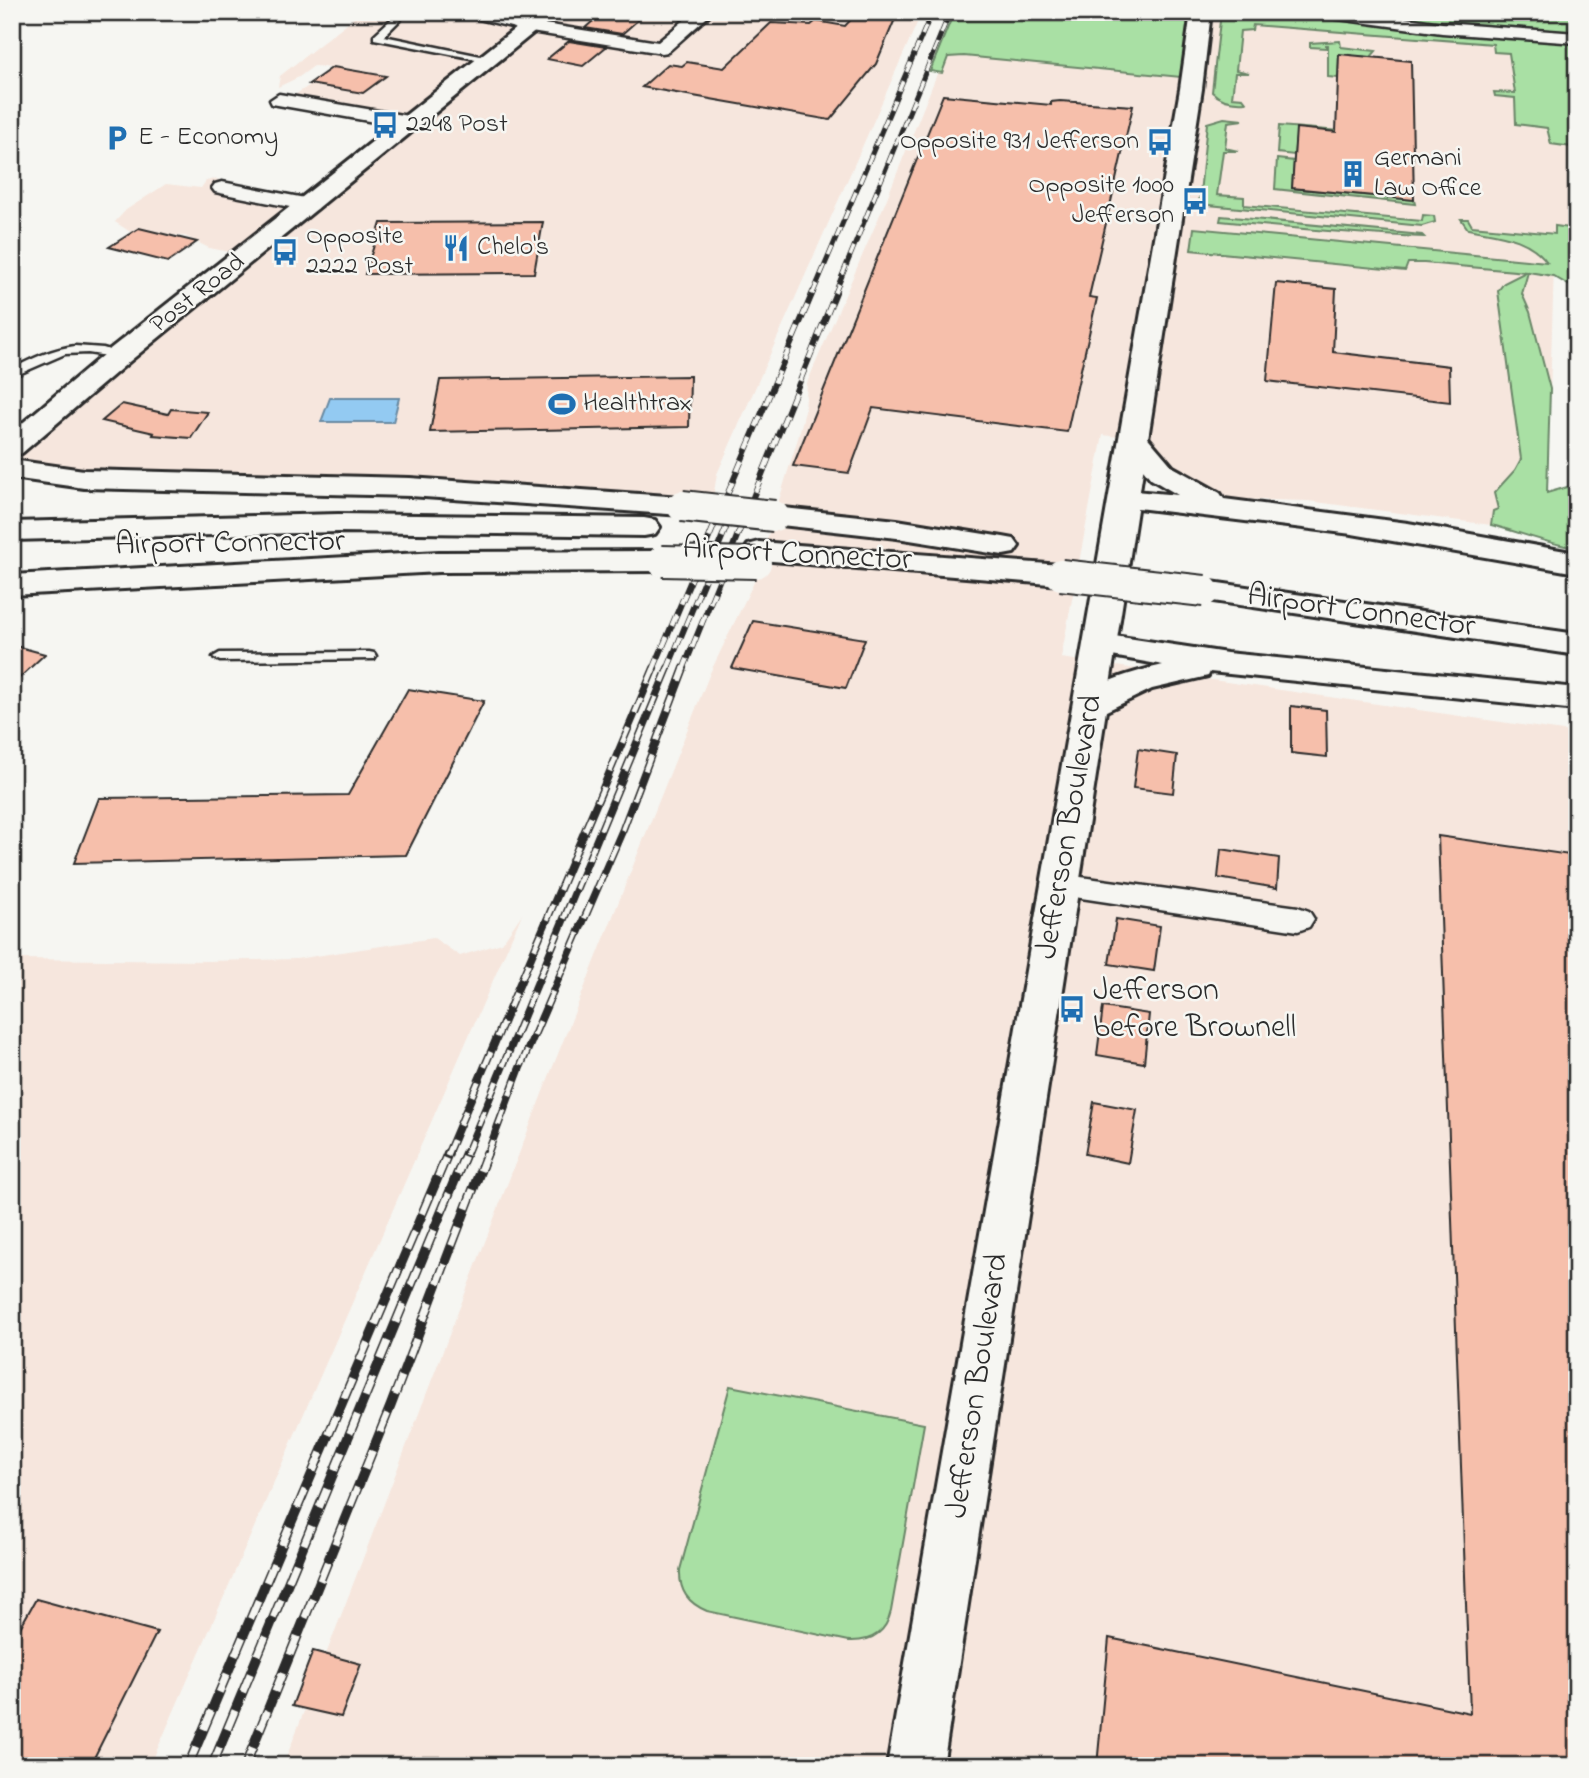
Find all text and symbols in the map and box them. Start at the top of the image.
place label: 2248 Post [406,106,508,144]
bus stop icon: 2248 Post [370,110,400,140]
place label: E - Economy [138,119,278,157]
parking icon: E - Economy [102,123,132,153]
place label: Opposite 931 Jefferson [900,123,1139,161]
bus stop icon: Opposite 931 Jefferson [1145,127,1175,157]
place label: Germani Law Office [1374,140,1482,208]
building icon: Germani Law Office [1338,159,1368,189]
place label: Opposite 1000 Jefferson [1028,167,1174,235]
bus stop icon: Opposite 1000 Jefferson [1180,186,1210,216]
place label: Opposite 2222 Post [306,218,413,286]
place label: Chelo's [477,229,549,267]
restaurant icon: Chelo's [441,233,471,263]
bus stop icon: Opposite 2222 Post [270,237,300,267]
street label: Post Road [142,244,254,343]
place label: Healthtrax [583,385,692,423]
sports icon: Healthtrax [547,389,577,419]
street label: Airport Connector [115,518,345,570]
street label: Airport Connector [681,526,913,584]
street label: Airport Connector [1244,573,1478,651]
street label: Jefferson Boulevard [1024,691,1116,963]
place label: Jefferson before Brownell [1093,968,1296,1052]
bus stop icon: Jefferson before Brownell [1057,994,1087,1024]
street label: Jefferson Boulevard [934,1250,1022,1522]

